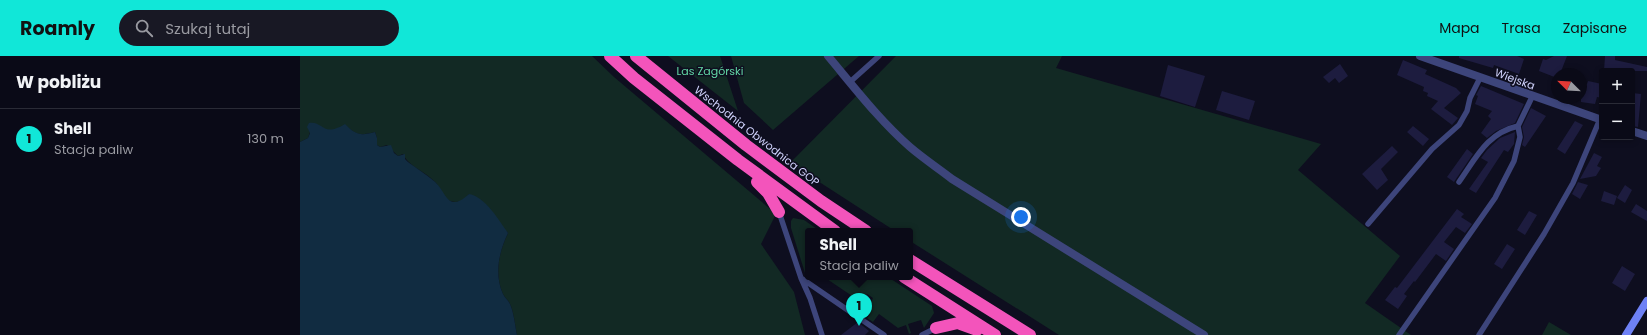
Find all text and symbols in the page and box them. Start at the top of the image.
search box [119,10,399,46]
text: Roamly [20,15,95,42]
icon: search [133,17,155,39]
text: Szukaj tutaj [165,18,250,39]
text: Mapa [1439,18,1480,38]
text: Trasa [1502,18,1541,38]
text: Zapisane [1563,18,1627,38]
park label: Las Zagórski [677,63,744,79]
street label: Wiejska [1493,64,1537,94]
north arrow [1551,68,1587,104]
map controls [1599,68,1635,140]
button: + [1599,68,1635,104]
text: W pobliżu [16,70,101,94]
street label: Wschodnia Obwodnica GOP [691,82,823,190]
button: − [1599,104,1635,140]
text: Shell [54,118,91,139]
text: 1 [27,129,31,148]
text: 130 m [247,129,284,148]
text: Stacja paliw [54,140,133,159]
your location [1011,207,1031,227]
popup [805,228,913,280]
text: Shell [819,234,857,255]
text: Stacja paliw [819,256,899,275]
pin: 1 [846,293,872,326]

